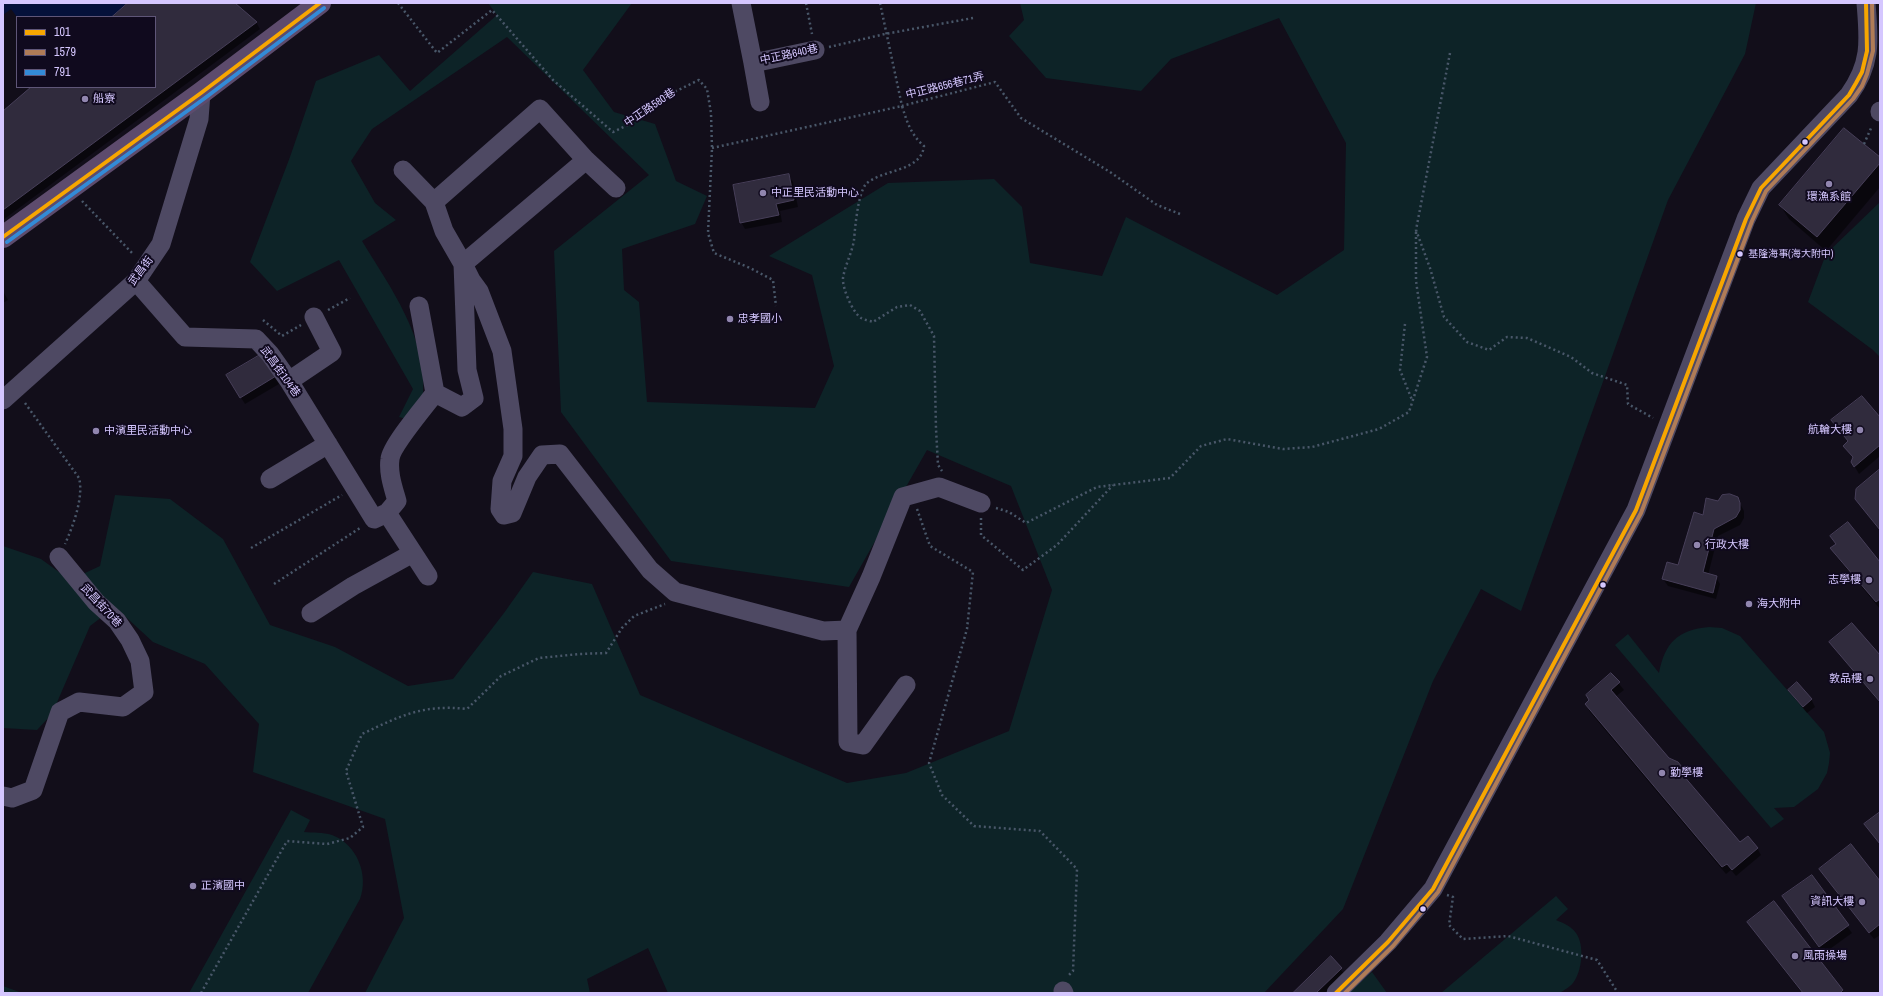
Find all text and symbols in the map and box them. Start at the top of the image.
legend [16,16,156,88]
text: 101 [54,24,70,40]
street label: 中正路640巷 [759,42,819,68]
text: 1579 [54,44,76,60]
text: 791 [54,64,70,80]
street label: 中正路656巷71弄 [905,70,985,102]
street label: 中正路580巷 [622,86,678,130]
place label: 船寮 [93,92,115,106]
marker: 船寮 [80,94,90,104]
unlabelled marker [1800,137,1810,147]
marker: 環漁系館 [1824,179,1834,189]
place label: 中正里民活動中心 [771,186,859,200]
marker: 中正里民活動中心 [758,188,768,198]
place label: 環漁系館 [1807,190,1851,204]
place label: 基隆海事(海大附中) [1748,248,1833,260]
marker: 基隆海事(海大附中) [1735,249,1745,259]
street label: 武昌街 [126,254,156,288]
place label: 忠孝國小 [738,312,782,326]
marker: 忠孝國小 [725,314,735,324]
street label: 武昌街104巷 [257,344,303,400]
place label: 航輪大樓 [1808,423,1852,437]
place label: 中濱里民活動中心 [104,424,192,438]
marker: 航輪大樓 [1855,425,1865,435]
marker: 中濱里民活動中心 [91,426,101,436]
place label: 行政大樓 [1705,538,1749,552]
marker: 行政大樓 [1692,540,1702,550]
place label: 志學樓 [1828,573,1861,587]
marker: 志學樓 [1864,575,1874,585]
unlabelled marker [1598,580,1608,590]
street label: 武昌街70巷 [78,582,124,630]
place label: 海大附中 [1757,597,1801,611]
marker: 海大附中 [1744,599,1754,609]
place label: 敦品樓 [1829,672,1862,686]
marker: 敦品樓 [1865,674,1875,684]
place label: 勤學樓 [1670,766,1703,780]
marker: 勤學樓 [1657,768,1667,778]
place label: 正濱國中 [201,879,245,893]
marker: 正濱國中 [188,881,198,891]
place label: 資訊大樓 [1810,895,1854,909]
marker: 資訊大樓 [1857,897,1867,907]
unlabelled marker [1418,904,1428,914]
place label: 風雨操場 [1803,949,1847,963]
marker: 風雨操場 [1790,951,1800,961]

